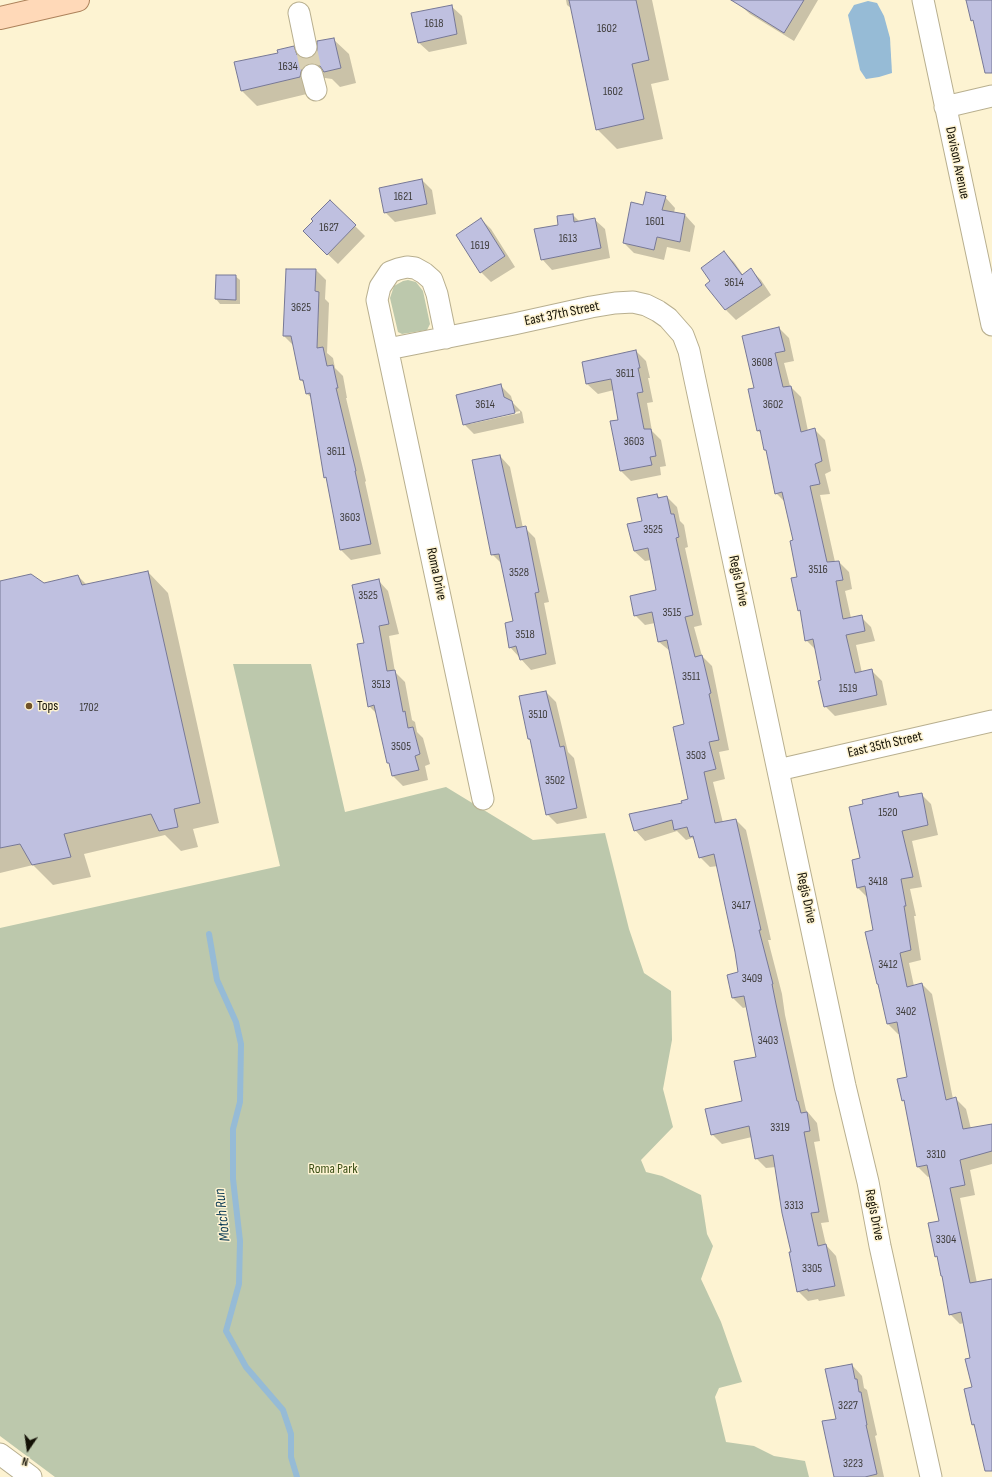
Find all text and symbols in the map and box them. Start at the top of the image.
house number: 1618 [425,17,443,31]
house number: 1602 [597,22,617,36]
house number: 1634 [278,60,298,74]
house number: 1602 [603,85,623,99]
street label: Davison Avenue [941,125,973,201]
house number: 1621 [394,190,412,204]
house number: 1601 [645,215,665,229]
house number: 1627 [319,221,339,235]
house number: 1613 [559,232,577,246]
house number: 1619 [471,239,489,253]
house number: 3614 [724,276,744,290]
street label: East 37th Street [523,298,601,330]
house number: 3625 [291,301,311,315]
house number: 3608 [752,356,772,370]
house number: 3611 [616,367,634,381]
house number: 3614 [475,398,495,412]
house number: 3602 [763,398,783,412]
house number: 3603 [624,435,644,449]
house number: 3611 [327,445,345,459]
house number: 3603 [340,511,360,525]
house number: 3525 [643,523,663,537]
street label: Roma Drive [422,546,450,602]
street label: Regis Drive [724,554,752,608]
house number: 3516 [808,563,828,577]
house number: 3528 [509,566,529,580]
house number: 3525 [358,589,378,603]
house number: 3515 [663,606,681,620]
house number: 3518 [515,628,535,642]
house number: 3511 [682,670,700,684]
house number: 3513 [371,678,391,692]
house number: 1519 [839,682,857,696]
place label: Tops [37,698,58,714]
marker: Tops [24,701,34,711]
house number: 1702 [79,701,99,715]
house number: 3510 [528,708,548,722]
street label: East 35th Street [846,728,924,762]
house number: 3505 [391,740,411,754]
house number: 3503 [686,749,706,763]
house number: 3502 [545,774,565,788]
house number: 1520 [878,806,898,820]
street label: Regis Drive [792,871,820,925]
house number: 3418 [868,875,888,889]
house number: 3417 [731,899,751,913]
house number: 3412 [878,958,898,972]
house number: 3409 [742,972,762,986]
house number: 3402 [896,1005,916,1019]
house number: 3403 [758,1034,778,1048]
house number: 3319 [770,1121,790,1135]
house number: 3310 [926,1148,946,1162]
park label: Roma Park [308,1161,358,1177]
water label: Motch Run [211,1188,235,1242]
street label: Regis Drive [861,1188,887,1242]
house number: 3313 [784,1199,804,1213]
house number: 3304 [936,1233,956,1247]
house number: 3305 [802,1262,822,1276]
house number: 3227 [838,1399,858,1413]
north arrow [8,1429,48,1469]
text: N [21,1454,30,1468]
house number: 3223 [843,1457,863,1471]

